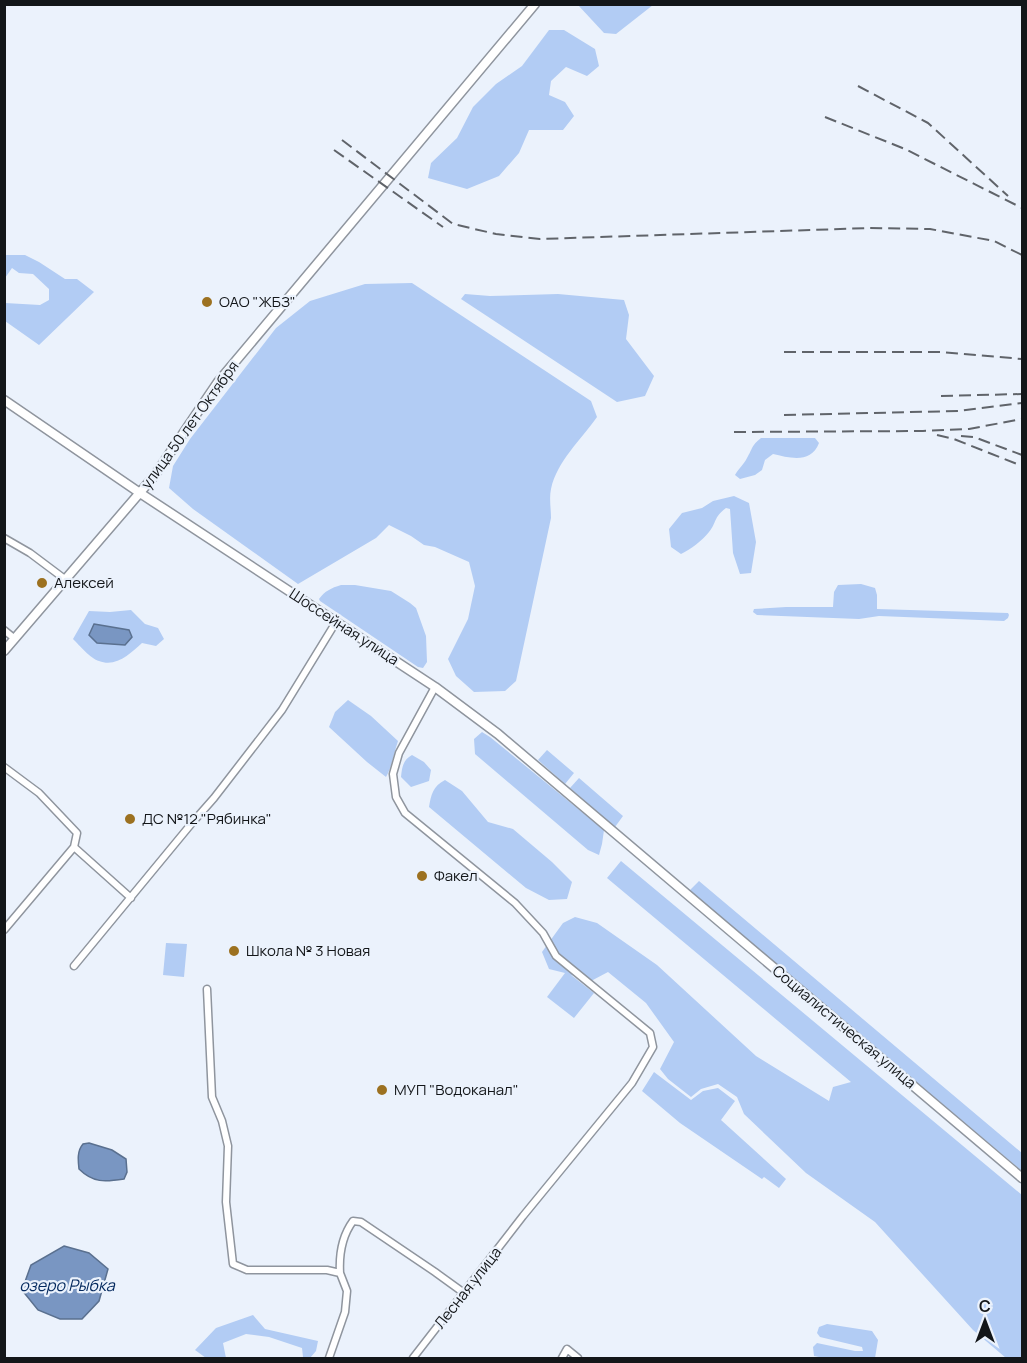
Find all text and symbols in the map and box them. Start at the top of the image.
place label: ОАО "ЖБЗ" [219,291,296,312]
marker: ОАО "ЖБЗ" [200,295,214,309]
street label: улица 50 лет Октября [136,356,243,493]
place label: Алексей [54,572,114,593]
marker: Алексей [35,576,49,590]
street label: Шоссейная улица [285,583,403,670]
place label: ДС №12 "Рябинка" [142,808,272,829]
marker: ДС №12 "Рябинка" [123,812,137,826]
place label: Факел [434,865,478,886]
marker: Факел [415,869,429,883]
place label: Школа № 3 Новая [246,940,370,961]
marker: Школа № 3 Новая [227,944,241,958]
street label: Социалистическая улица [768,960,921,1093]
place label: МУП "Водоканал" [394,1079,519,1100]
marker: МУП "Водоканал" [375,1083,389,1097]
street label: Лесная улица [429,1242,506,1333]
water label: озеро Рыбка [19,1274,116,1296]
north arrow [955,1291,1015,1351]
text: С [979,1295,991,1317]

